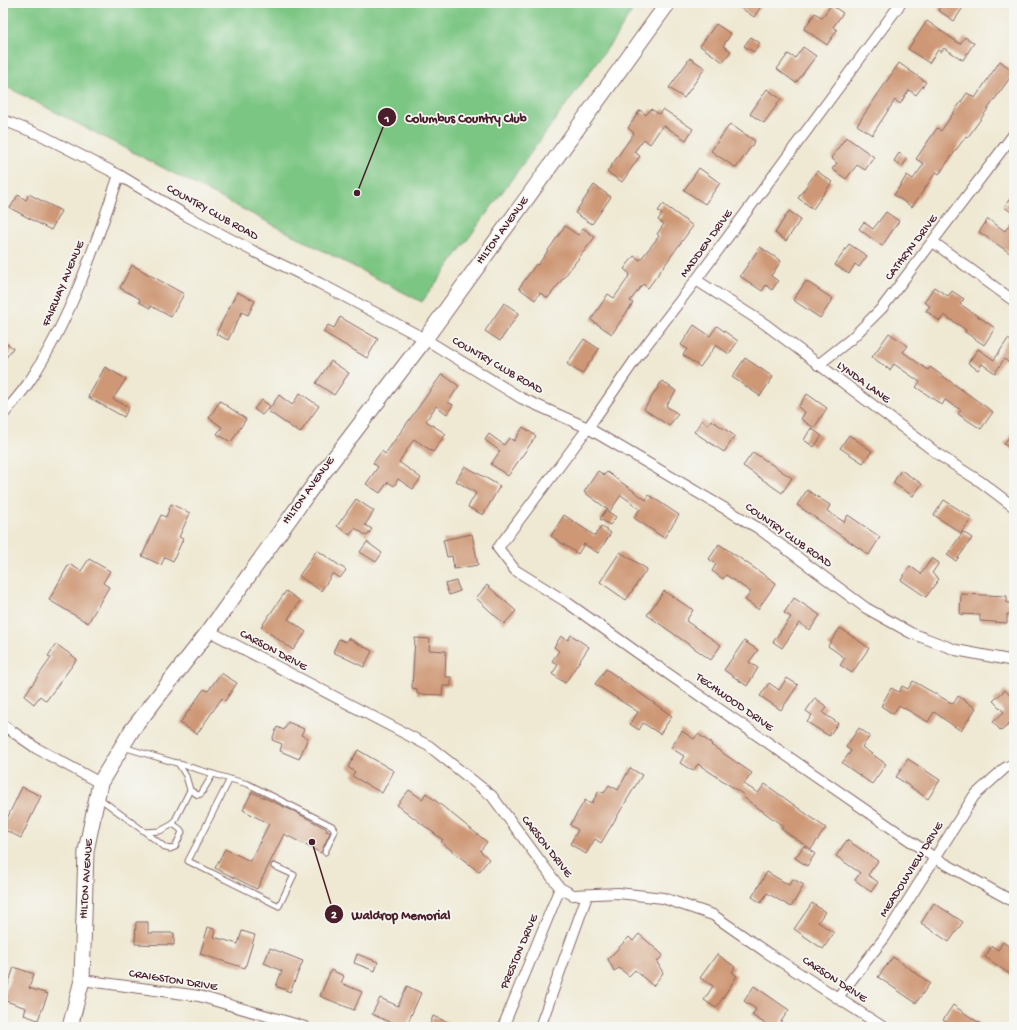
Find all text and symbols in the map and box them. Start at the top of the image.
callout: Columbus Country Club [377,105,534,130]
text: Columbus Country Club [404,112,527,127]
text: 1 [384,113,390,127]
street label: COUNTRY CLUB ROAD [164,182,261,244]
street label: HILTON AVENUE [474,194,533,268]
street label: MADDEN DRIVE [678,207,737,281]
street label: CATHRYN DRIVE [883,212,942,284]
street label: FAIRWAY AVENUE [39,239,89,330]
street label: COUNTRY CLUB ROAD [449,334,545,398]
street label: LYNDA LANE [834,359,893,407]
street label: HILTON AVENUE [280,454,339,528]
street label: COUNTRY CLUB ROAD [742,501,834,571]
street label: CARSON DRIVE [237,627,310,675]
street label: TECHWOOD DRIVE [692,670,776,735]
street label: CARSON DRIVE [518,813,575,881]
street label: MEADOWVIEW DRIVE [877,819,947,920]
street label: HILTON AVENUE [77,838,97,919]
callout: Waldrop Memorial [324,901,458,926]
text: 2 [331,909,337,923]
text: Waldrop Memorial [351,909,451,925]
street label: PRESTON DRIVE [498,912,542,992]
street label: CARSON DRIVE [799,954,869,1006]
street label: CRAIGSTON DRIVE [128,967,219,995]

